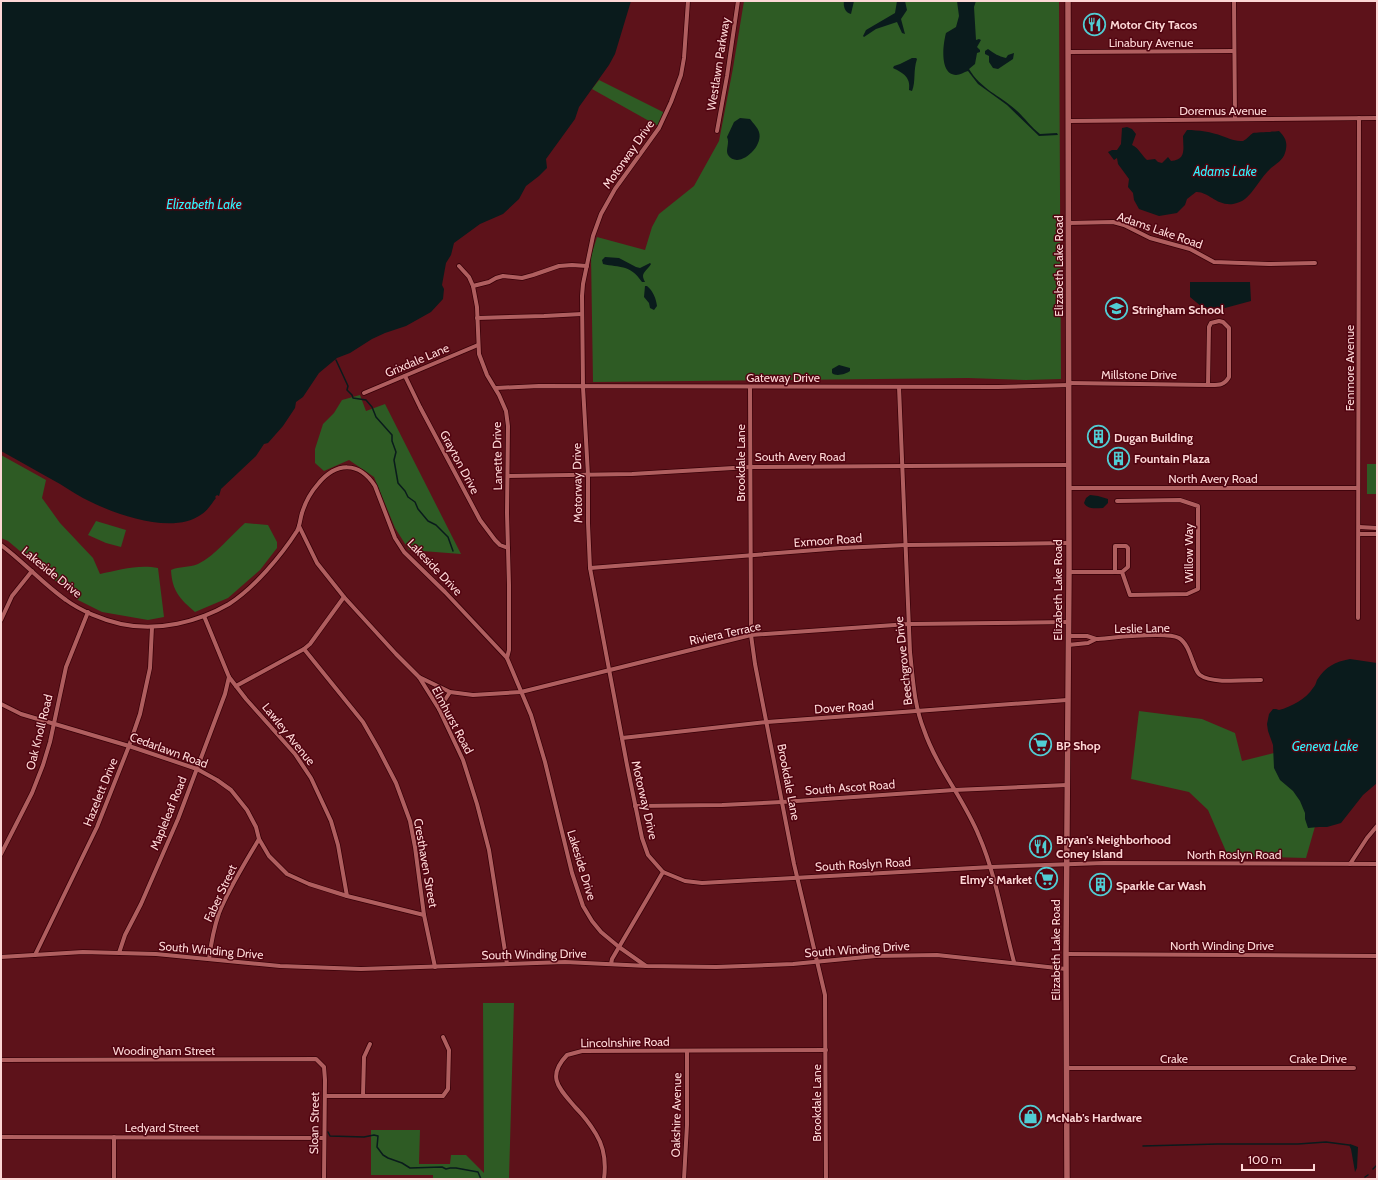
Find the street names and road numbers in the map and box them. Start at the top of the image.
street label: Westlawn Parkway [703,16,733,112]
street label: Linabury Avenue [1109,35,1193,50]
street label: Doremus Avenue [1179,103,1267,118]
street label: Motorway Drive [599,117,657,191]
street label: Adams Lake Road [1115,208,1205,252]
street label: Elizabeth Lake Road [1051,215,1066,317]
street label: Fenmore Avenue [1342,325,1357,411]
street label: Grixdale Lane [383,340,451,380]
street label: Millstone Drive [1101,367,1177,382]
street label: Gateway Drive [746,370,820,385]
street label: Lanette Drive [489,422,505,490]
street label: Brookdale Lane [733,424,748,502]
street label: Grayton Drive [437,427,483,497]
street label: Motorway Drive [569,443,585,523]
street label: South Avery Road [755,449,845,464]
street label: North Avery Road [1168,471,1258,486]
street label: Willow Way [1181,523,1196,583]
street label: Exmoor Road [793,530,863,550]
street label: Lakeside Drive [404,536,466,598]
street label: Elizabeth Lake Road [1050,539,1065,641]
street label: Lakeside Drive [19,543,85,601]
street label: Beechgrove Drive [891,616,915,706]
street label: Riviera Terrace [688,618,762,648]
street label: Leslie Lane [1114,620,1170,636]
street label: Elmhurst Road [429,684,477,756]
street label: Oak Knoll Road [22,693,56,771]
street label: Dover Road [814,697,874,717]
street label: Lawley Avenue [259,700,319,768]
street label: Cedarlawn Road [128,729,210,771]
street label: Brookdale Lane [774,742,804,822]
street label: Hazelett Drive [79,756,121,828]
street label: Motorway Drive [629,759,661,841]
street label: Mapleleaf Road [146,774,190,852]
street label: South Ascot Road [805,776,895,798]
street label: Cresthaven Street [411,817,441,909]
street label: Lakeside Drive [564,828,600,902]
street label: North Roslyn Road [1187,847,1281,862]
street label: South Roslyn Road [815,854,911,874]
street label: Faber Street [200,862,240,924]
street label: Elizabeth Lake Road [1048,899,1063,1001]
street label: South Winding Drive [158,938,264,962]
street label: South Winding Drive [804,938,910,960]
street label: North Winding Drive [1170,938,1274,953]
street label: South Winding Drive [481,946,587,962]
street label: Lincolnshire Road [580,1034,670,1050]
street label: Woodingham Street [113,1043,215,1058]
street label: Crake [1160,1051,1188,1066]
street label: Crake Drive [1289,1051,1347,1066]
street label: Brookdale Lane [809,1064,824,1142]
street label: Oakshire Avenue [668,1072,684,1158]
street label: Sloan Street [306,1092,322,1154]
street label: Ledyard Street [125,1120,199,1135]

